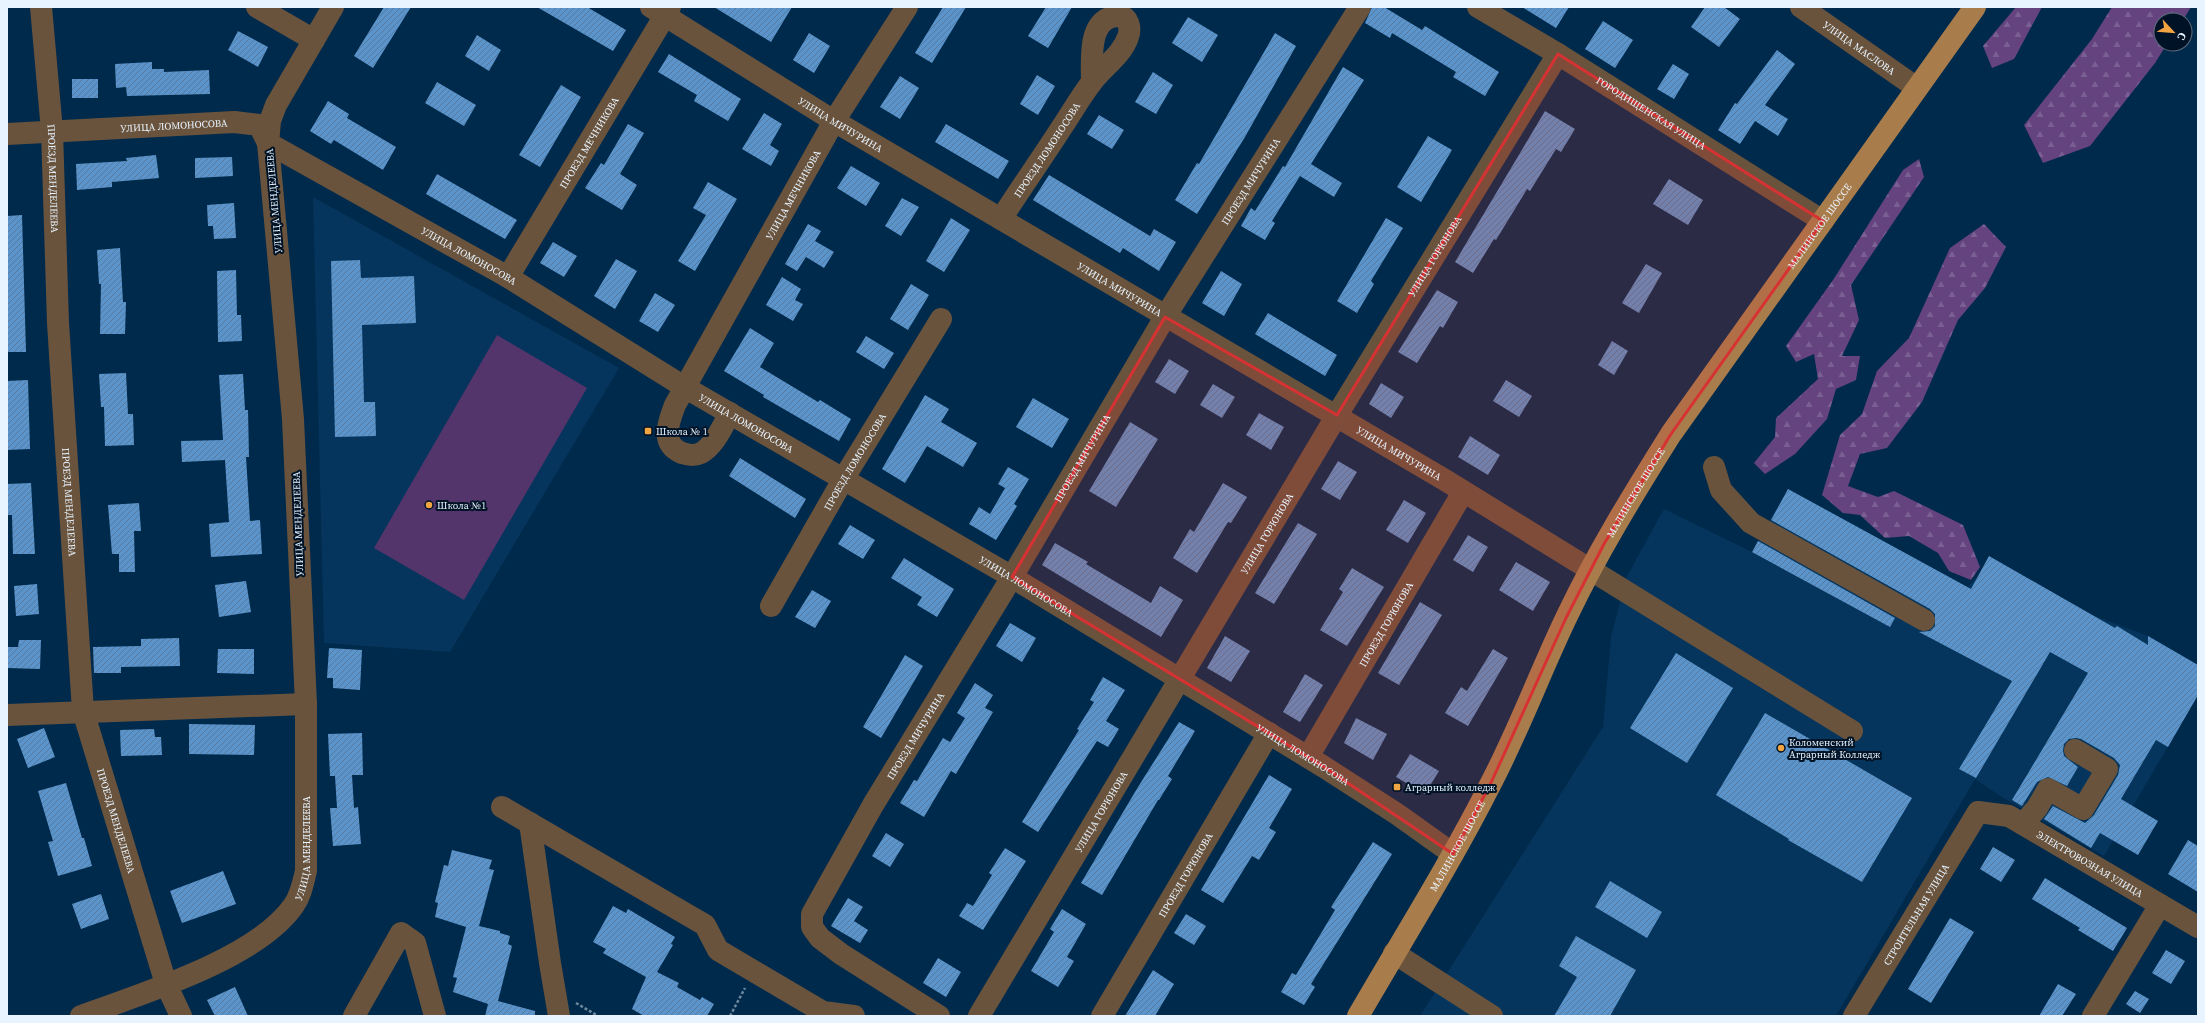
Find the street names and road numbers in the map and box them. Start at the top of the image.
street label: УЛИЦА МАСЛОВА [1821,18,1898,78]
street label: ГОРОДИЩЕНСКАЯ УЛИЦА [1594,73,1709,152]
street label: ПРОЕЗД МЕЧНИКОВА [556,94,622,191]
street label: УЛИЦА МИЧУРИНА [796,94,886,155]
street label: ПРОЕЗД ЛОМОНОСОВА [1011,99,1083,200]
street label: УЛИЦА ЛОМОНОСОВА [120,116,228,135]
street label: ПРОЕЗД МЕНДЕЛЕЕВА [45,124,62,233]
street label: ПРОЕЗД МИЧУРИНА [1218,135,1283,227]
street label: УЛИЦА МЕЧНИКОВА [762,147,823,242]
street label: УЛИЦА МЕНДЕЛЕЕВА [263,148,285,254]
street label: МАЛИНСКОЕ ШОССЕ [1784,181,1854,271]
street label: УЛИЦА ГОРЮНОВА [1405,213,1464,299]
street label: УЛИЦА ЛОМОНОСОВА [419,223,520,288]
street label: УЛИЦА МИЧУРИНА [1075,259,1165,319]
street label: УЛИЦА ЛОМОНОСОВА [697,390,796,456]
street label: ПРОЕЗД ЛОМОНОСОВА [821,410,889,512]
street label: ПРОЕЗД МИЧУРИНА [1051,411,1113,504]
street label: УЛИЦА МИЧУРИНА [1354,423,1444,483]
street label: МАЛИНСКОЕ ШОССЕ [1603,445,1667,540]
street label: ПРОЕЗД МЕНДЕЛЕЕВА [60,447,80,557]
street label: УЛИЦА МЕНДЕЛЕЕВА [290,471,306,577]
street label: УЛИЦА ГОРЮНОВА [1237,490,1296,576]
street label: УЛИЦА ЛОМОНОСОВА [977,553,1076,619]
street label: ПРОЕЗД ГОРЮНОВА [1356,579,1416,669]
street label: ПРОЕЗД МИЧУРИНА [884,689,947,782]
street label: УЛИЦА ЛОМОНОСОВА [1254,721,1352,789]
street label: ПРОЕЗД МЕНДЕЛЕЕВА [94,767,138,875]
street label: УЛИЦА ГОРЮНОВА [1072,768,1130,855]
street label: УЛИЦА МЕНДЕЛЕЕВА [291,796,313,902]
street label: МАЛИНСКОЕ ШОССЕ [1427,798,1488,894]
street label: ЭЛЕКТРОВОЗНАЯ УЛИЦА [2035,827,2146,900]
street label: ПРОЕЗД ГОРЮНОВА [1155,830,1216,920]
street label: СТРОИТЕЛЬНАЯ УЛИЦА [1880,861,1952,968]

